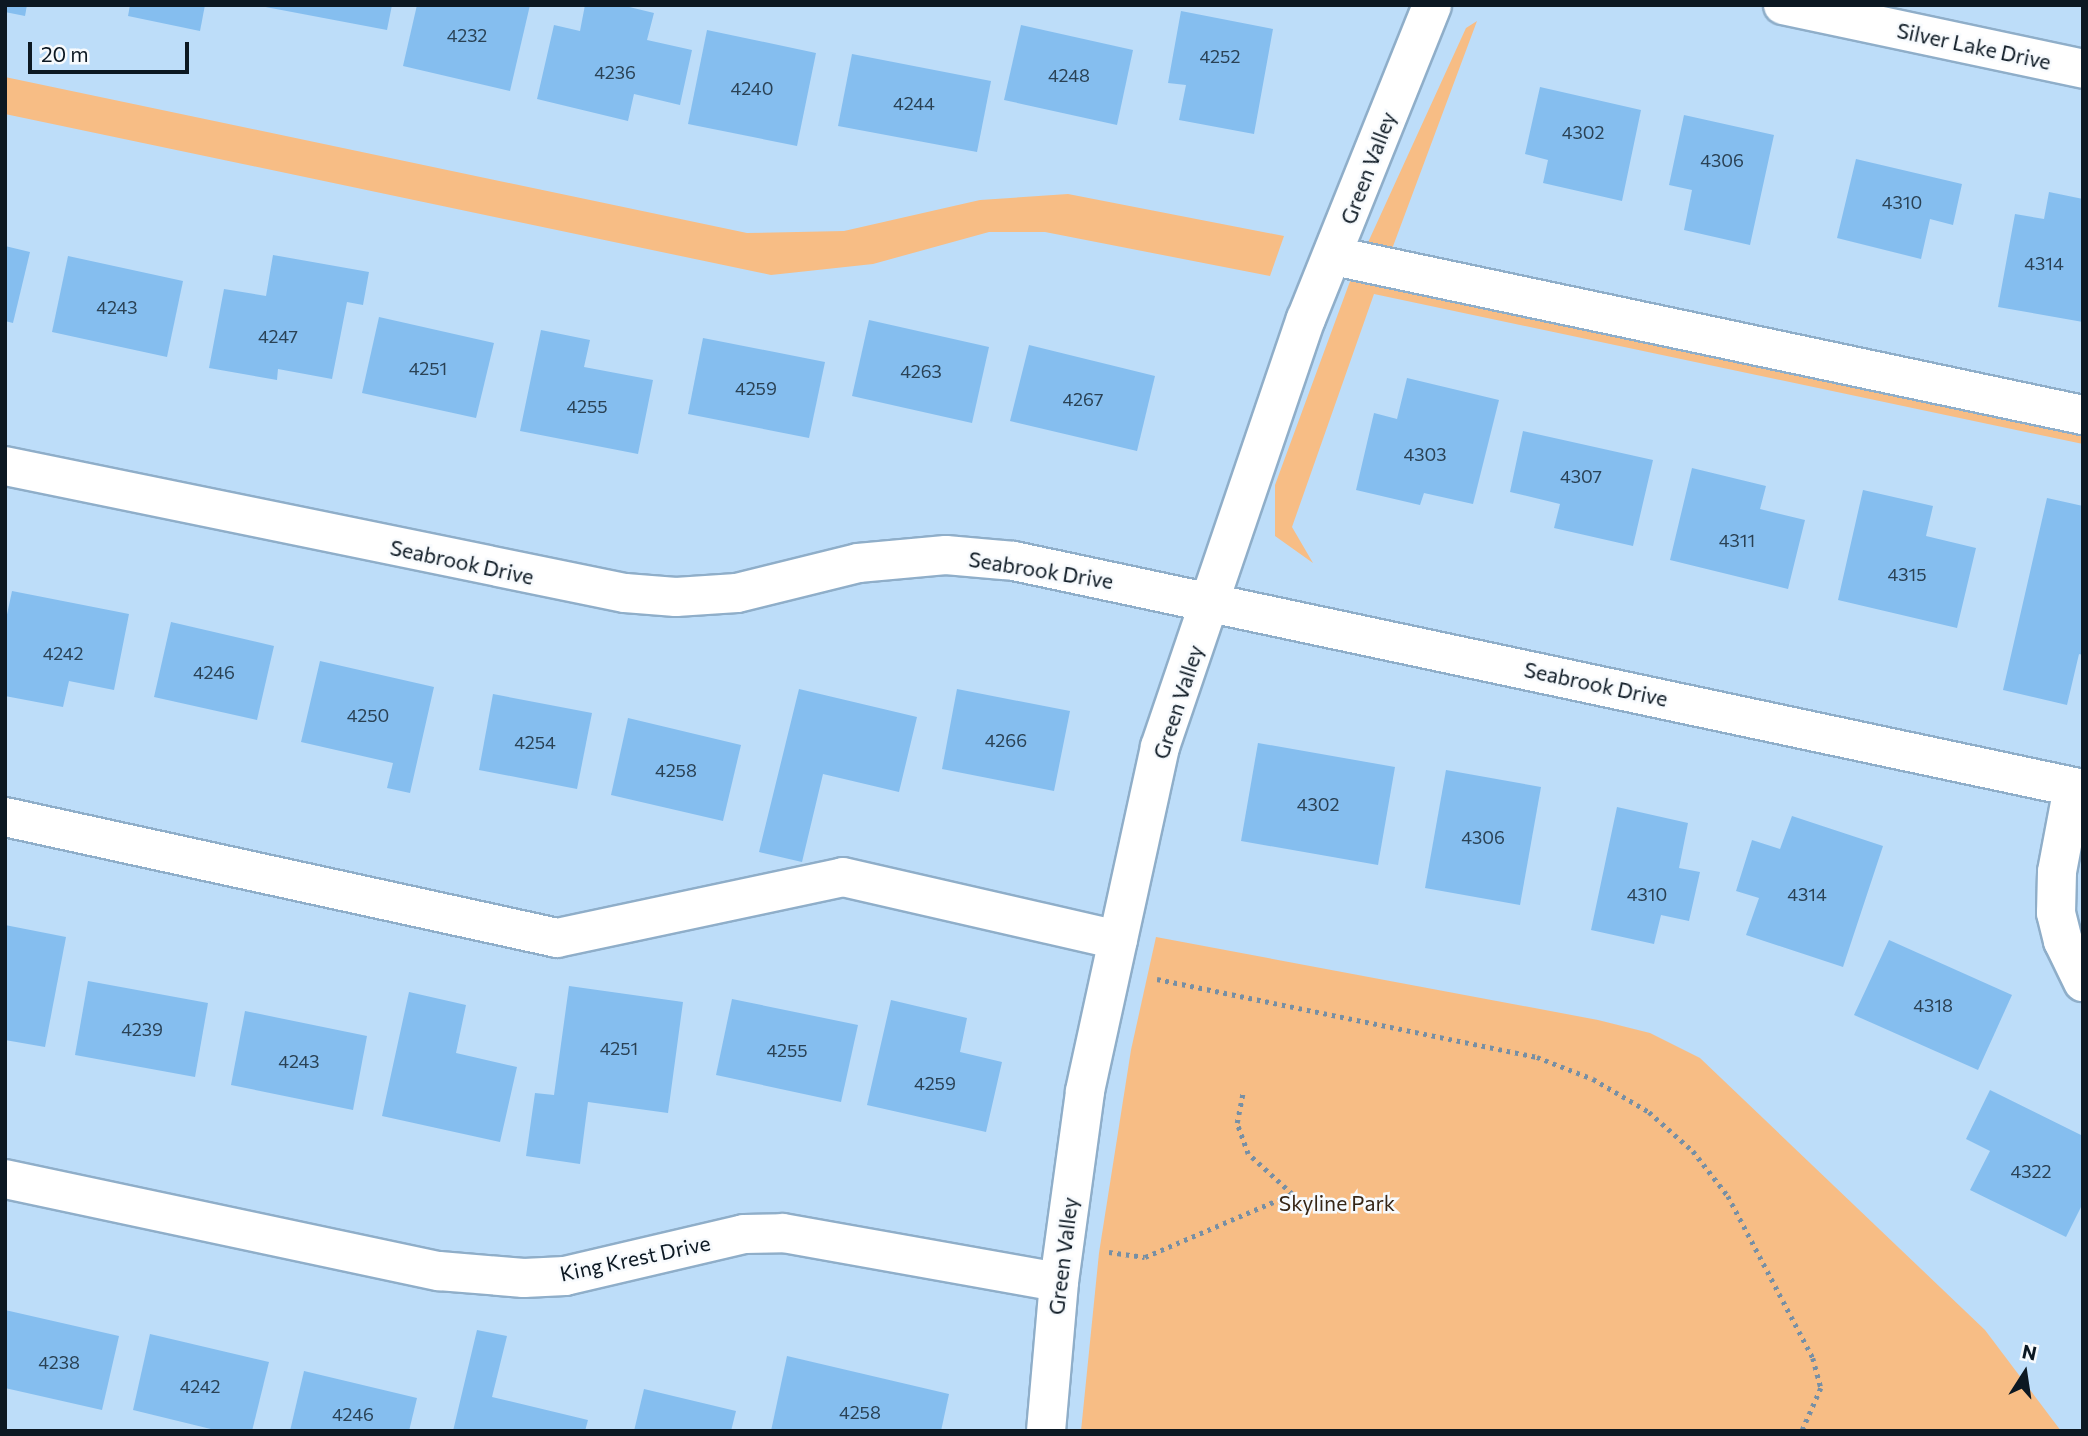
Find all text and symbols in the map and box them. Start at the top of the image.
street label: Silver Lake Drive [1895,17,2053,75]
house number: 4232 [447,24,487,46]
scale bar [32,28,192,72]
text: 20 m [41,41,89,66]
house number: 4252 [1200,45,1240,67]
house number: 4236 [594,61,636,83]
house number: 4248 [1048,64,1090,86]
house number: 4240 [731,77,773,99]
house number: 4244 [893,92,935,114]
street label: Green Valley [1335,108,1401,228]
house number: 4302 [1562,121,1604,143]
house number: 4306 [1700,149,1744,171]
house number: 4310 [1882,191,1922,213]
house number: 4314 [2024,252,2064,274]
house number: 4243 [96,296,138,318]
house number: 4247 [258,325,298,347]
house number: 4251 [409,357,447,379]
house number: 4263 [900,360,942,382]
house number: 4259 [735,377,777,399]
house number: 4267 [1063,388,1103,410]
house number: 4255 [566,395,608,417]
house number: 4303 [1403,443,1447,465]
house number: 4307 [1560,465,1602,487]
house number: 4311 [1719,529,1755,551]
street label: Seabrook Drive [388,534,536,590]
street label: Seabrook Drive [967,546,1115,594]
house number: 4315 [1887,563,1927,585]
house number: 4242 [43,642,83,664]
street label: Green Valley [1148,642,1208,762]
street label: Seabrook Drive [1522,656,1670,712]
house number: 4246 [193,661,235,683]
house number: 4250 [347,704,389,726]
house number: 4266 [985,729,1027,751]
house number: 4254 [514,731,556,753]
house number: 4258 [655,759,697,781]
house number: 4302 [1297,793,1339,815]
house number: 4306 [1461,826,1505,848]
house number: 4310 [1627,883,1667,905]
house number: 4314 [1787,883,1827,905]
house number: 4318 [1913,994,1953,1016]
house number: 4239 [121,1018,163,1040]
house number: 4251 [600,1037,638,1059]
house number: 4255 [766,1039,808,1061]
house number: 4243 [278,1050,320,1072]
house number: 4259 [914,1072,956,1094]
house number: 4322 [2011,1160,2051,1182]
park label: Skyline Park [1279,1190,1395,1216]
street label: Green Valley [1043,1196,1083,1316]
street label: King Krest Drive [558,1230,712,1286]
north arrow [1990,1338,2060,1408]
text: N [2020,1339,2039,1365]
house number: 4238 [38,1351,80,1373]
house number: 4242 [180,1375,220,1397]
house number: 4258 [839,1401,881,1423]
house number: 4246 [332,1403,374,1425]

